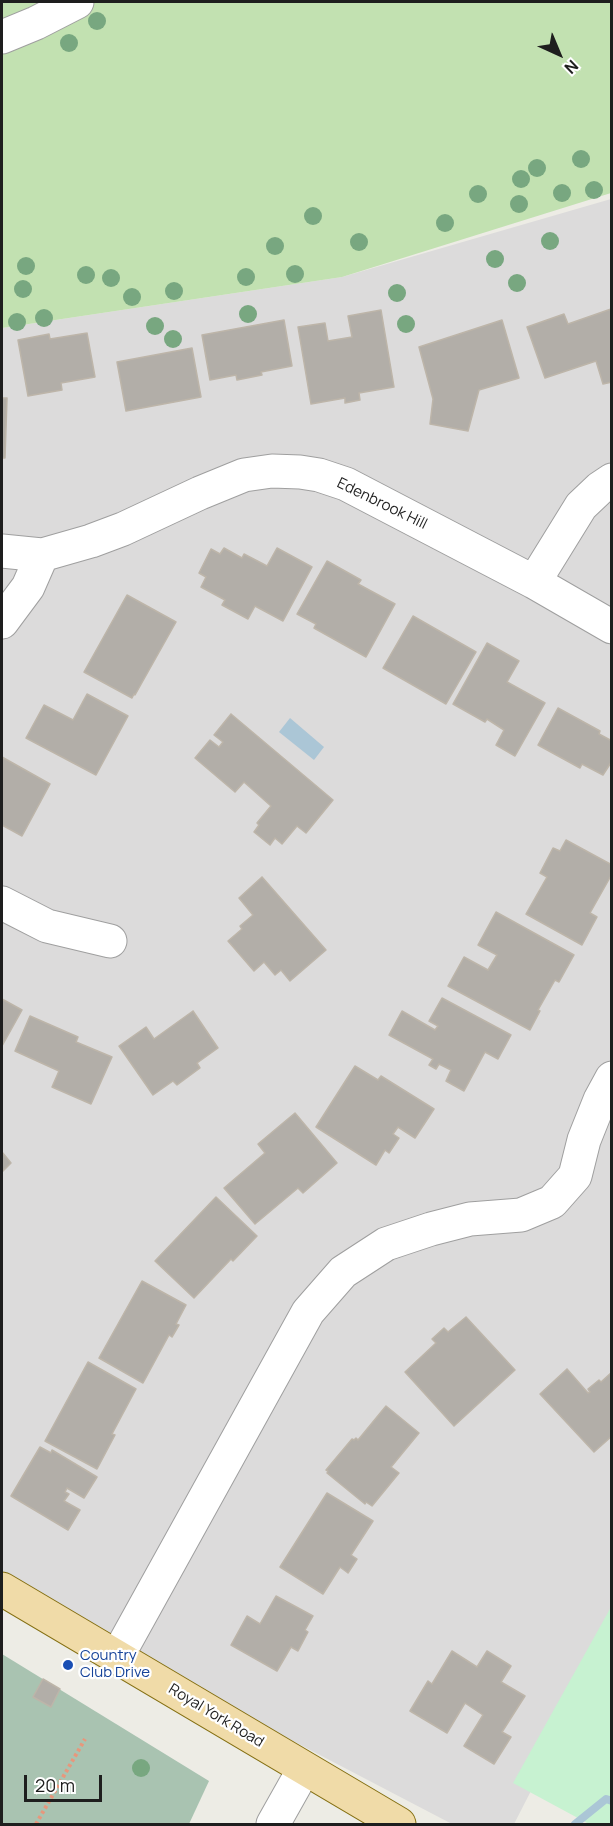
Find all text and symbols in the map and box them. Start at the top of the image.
north arrow [529,24,589,84]
text: N [560,55,583,79]
street label: Edenbrook Hill [334,474,430,534]
place label: Country Club Drive [80,1647,150,1682]
marker: Country Club Drive [61,1658,75,1672]
street label: Royal York Road [165,1681,267,1751]
scale bar [27,1763,105,1801]
text: 20 m [35,1773,75,1797]

